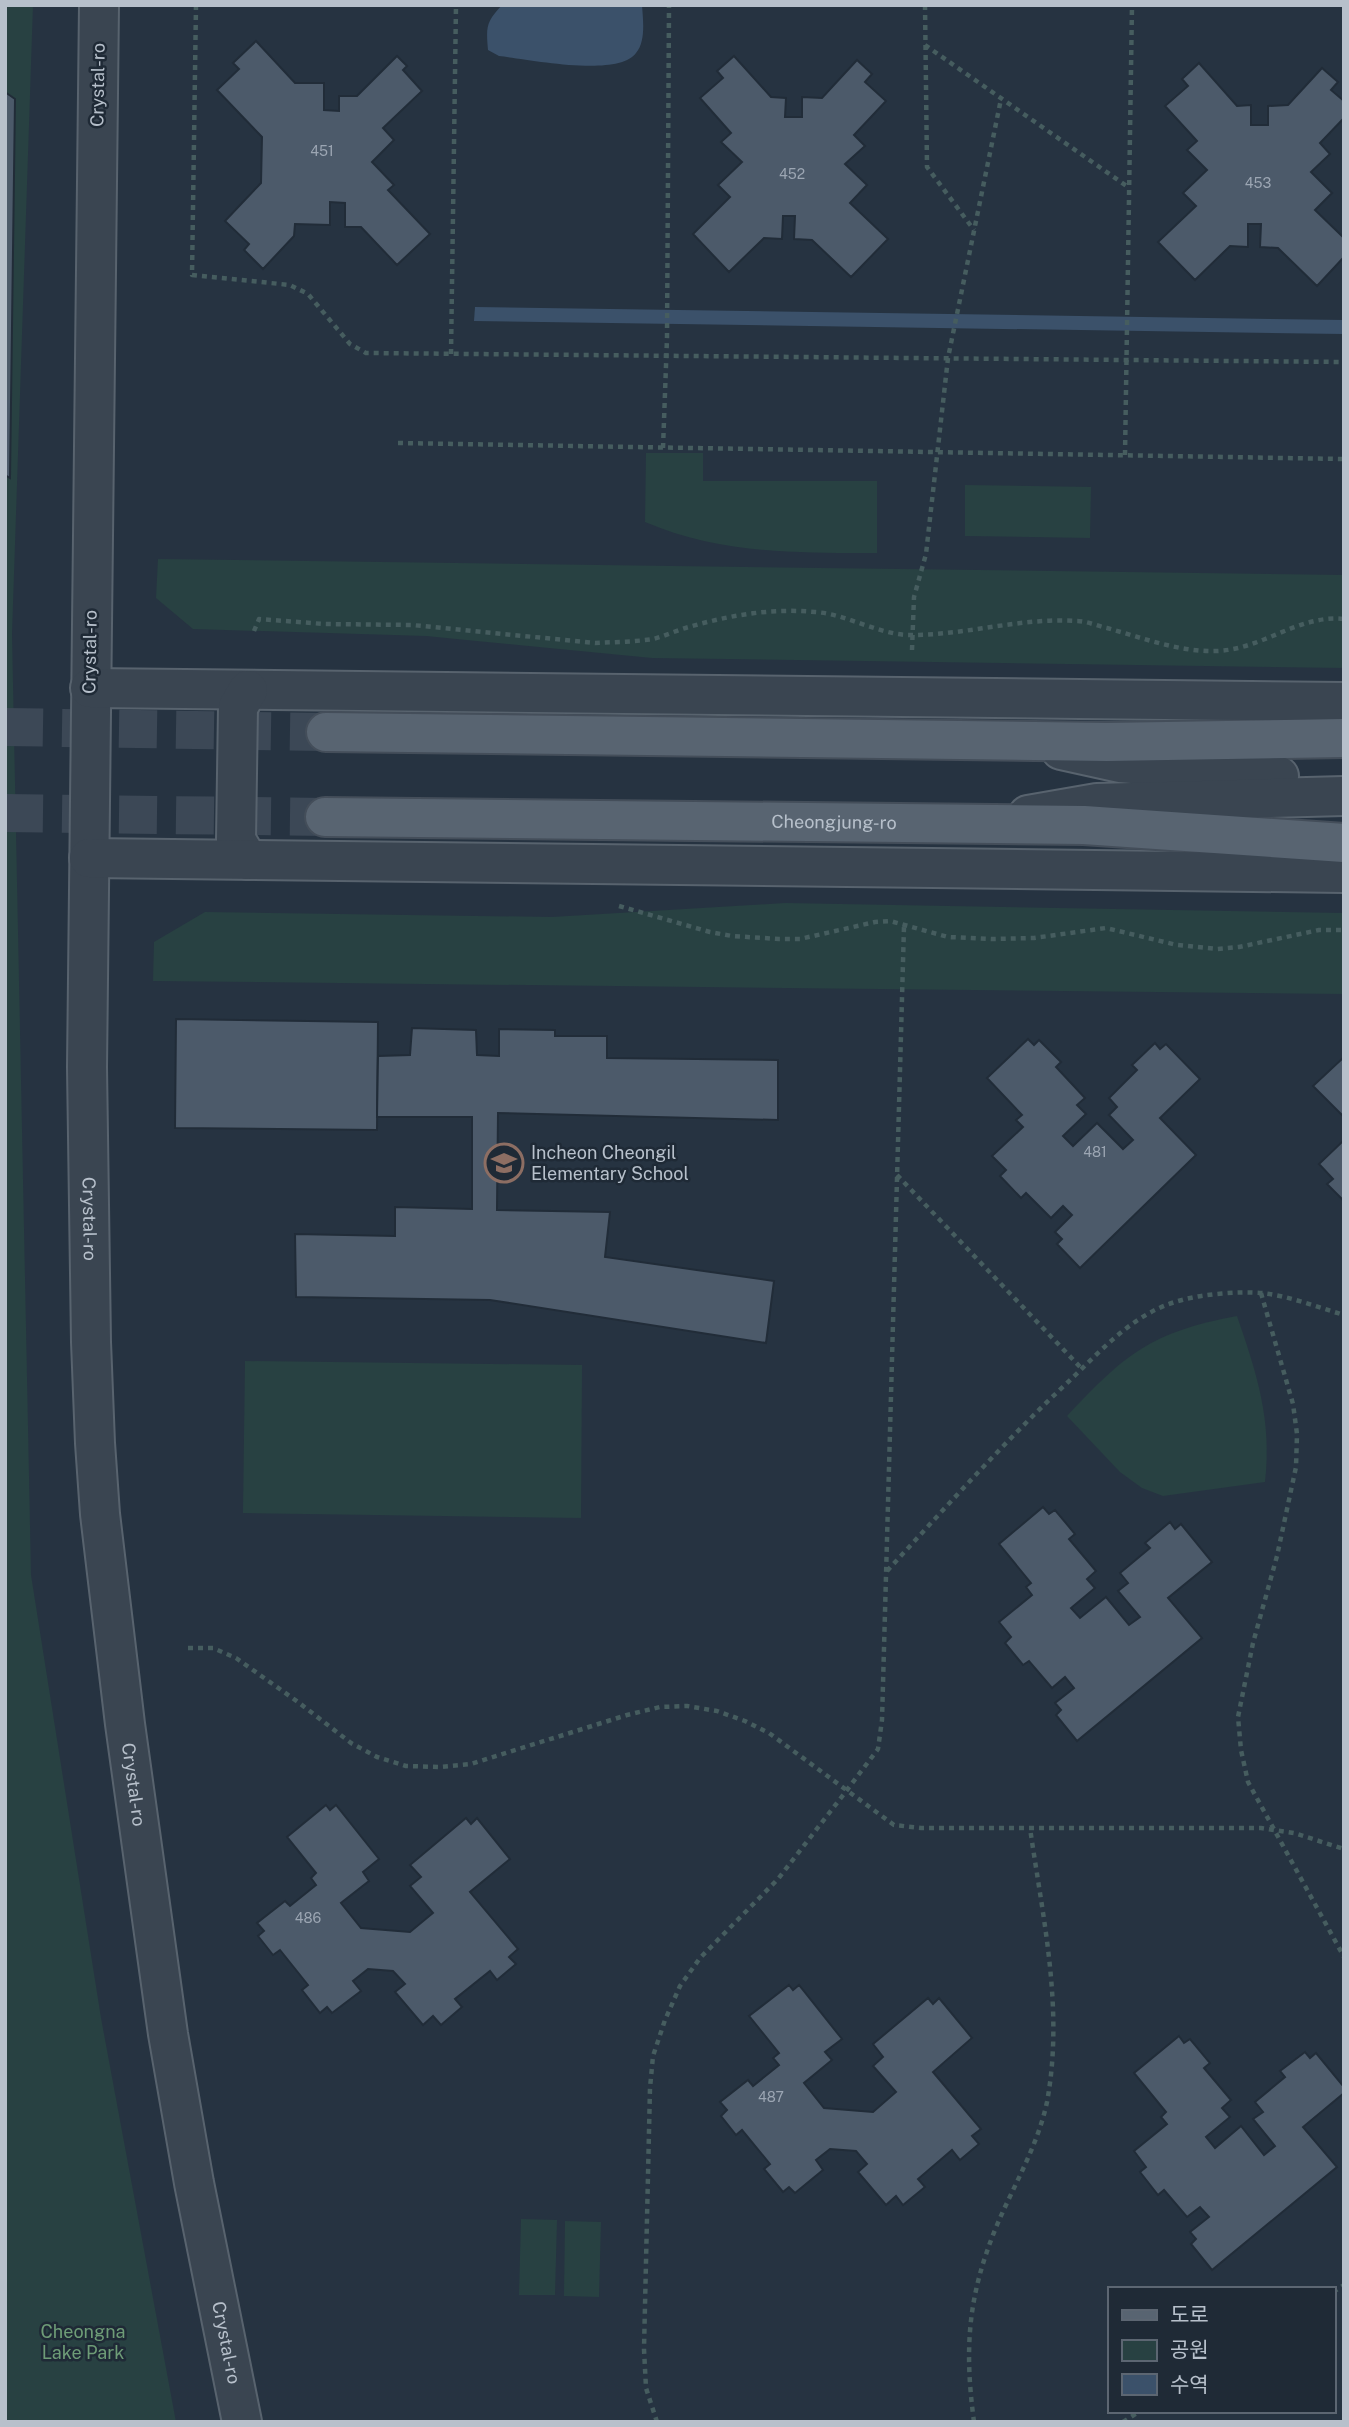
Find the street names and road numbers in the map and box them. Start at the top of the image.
street label: Crystal-ro [86,43,109,127]
street label: Crystal-ro [78,610,101,694]
street label: Cheongjung-ro [771,811,897,833]
street label: Crystal-ro [79,1177,101,1261]
street label: Crystal-ro [118,1741,150,1828]
street label: Crystal-ro [208,2299,245,2386]

